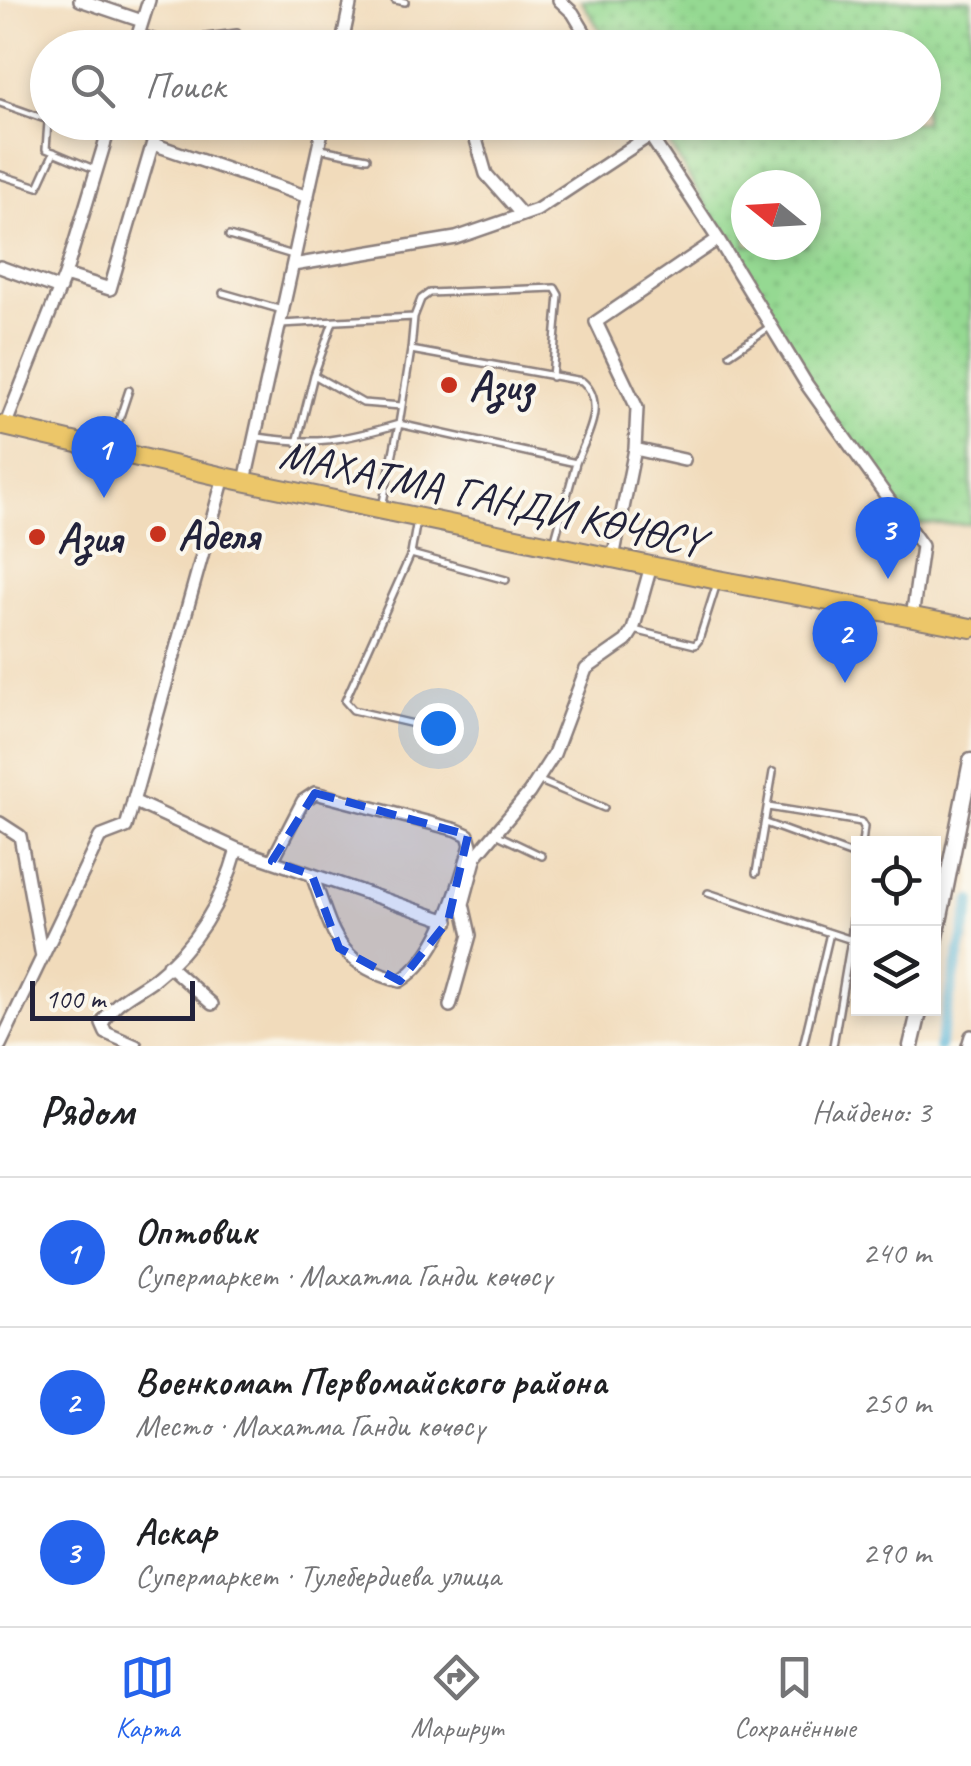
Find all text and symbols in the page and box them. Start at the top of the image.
search box [30,30,941,140]
icon: search [65,58,120,113]
text: Поиск [145,62,225,109]
north arrow [731,170,821,260]
place label: Азиз [469,360,537,414]
marker: Азиз [438,374,460,396]
pin: 1 [72,416,136,498]
street label: МАХАТМА ГАНДИ КӨЧӨСҮ [275,428,716,571]
pin: 3 [856,496,920,579]
place label: Аделя [178,509,262,562]
place label: Азия [57,512,125,566]
marker: Аделя [147,523,169,545]
marker: Азия [26,526,48,548]
pin: 2 [812,600,878,683]
your location [413,703,464,754]
map controls [851,836,941,1016]
button: locate [851,836,941,926]
button: layers [851,926,941,1016]
scale bar [30,976,195,1020]
text: 100 m [45,981,105,1016]
text: Рядом [40,1085,134,1138]
text: Найдено: 3 [812,1091,931,1132]
text: Оптовик [135,1208,256,1255]
text: 1 [65,1232,80,1273]
text: 240 m [862,1232,931,1273]
text: Супермаркет · Махатма Ганди көчөсү [135,1255,552,1296]
text: Военкомат Первомайского района [135,1358,607,1405]
text: 2 [65,1382,80,1423]
text: 250 m [862,1382,931,1423]
text: Место · Махатма Ганди көчөсү [135,1405,485,1446]
text: Аскар [135,1508,216,1555]
text: 3 [65,1532,80,1573]
text: 290 m [862,1532,931,1573]
text: Супермаркет · Тулебердиева улица [135,1555,501,1596]
tab: Карта [116,1650,180,1745]
tab: Маршрут [411,1650,503,1745]
tab: Сохранённые [734,1650,856,1745]

